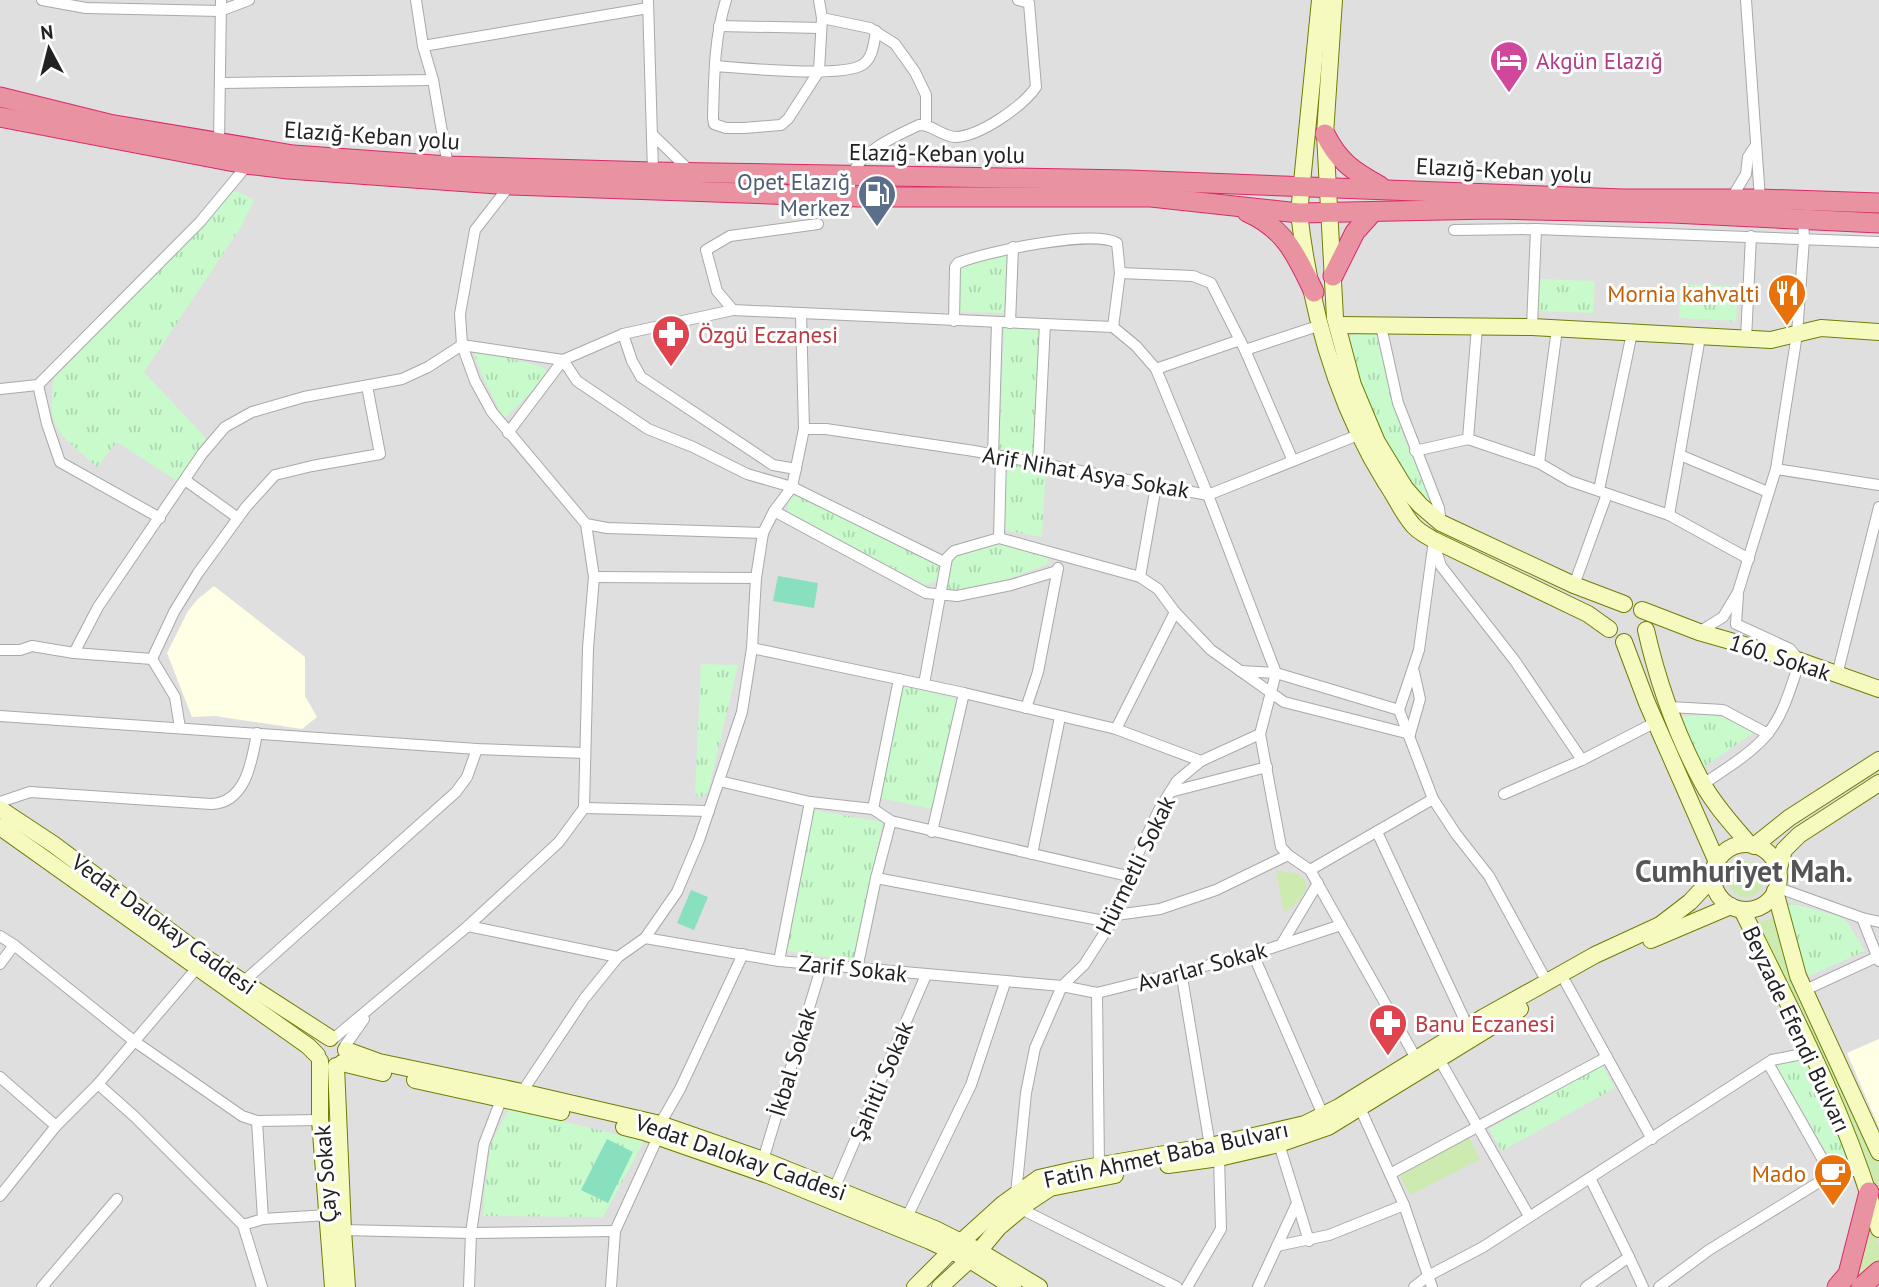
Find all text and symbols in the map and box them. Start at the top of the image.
north arrow [14,14,84,84]
text: N [39,19,55,45]
hotel icon: Akgün Elazığ [1488,39,1530,94]
place label: Akgün Elazığ [1536,46,1663,75]
street label: Elazığ-Keban yolu [283,114,461,156]
street label: Elazığ-Keban yolu [849,137,1025,169]
street label: Elazığ-Keban yolu [1415,151,1593,189]
place label: Opet Elazığ Merkez [737,167,850,222]
fuel station icon: Opet Elazığ Merkez [856,173,898,228]
restaurant icon: Mornia kahvalti [1766,272,1808,327]
place label: Mornia kahvalti [1607,279,1760,308]
pharmacy icon: Özgü Eczanesi [650,313,692,368]
place label: Özgü Eczanesi [698,320,838,349]
street label: Arif Nihat Asya Sokak [981,440,1191,504]
street label: 160. Sokak [1726,627,1834,687]
street label: Hürmetli Sokak [1089,791,1181,939]
street label: Vedat Dalokay Caddesi [65,847,262,1001]
district label: Cumhuriyet Mah. [1635,851,1853,890]
street label: Beyzade Efendi Bulvarı [1736,921,1858,1137]
street label: Avarlar Sokak [1134,935,1270,997]
street label: Zarif Sokak [797,948,909,988]
pharmacy icon: Banu Eczanesi [1367,1002,1409,1057]
street label: İkbal Sokak [762,1004,822,1120]
place label: Banu Eczanesi [1415,1009,1555,1038]
street label: Şahitli Sokak [843,1017,919,1145]
street label: Vedat Dalokay Caddesi [631,1107,850,1207]
street label: Fatih Ahmet Baba Bulvarı [1041,1114,1291,1194]
street label: Çay Sokak [307,1124,343,1224]
cafe icon: Mado [1812,1152,1854,1207]
place label: Mado [1752,1159,1806,1188]

